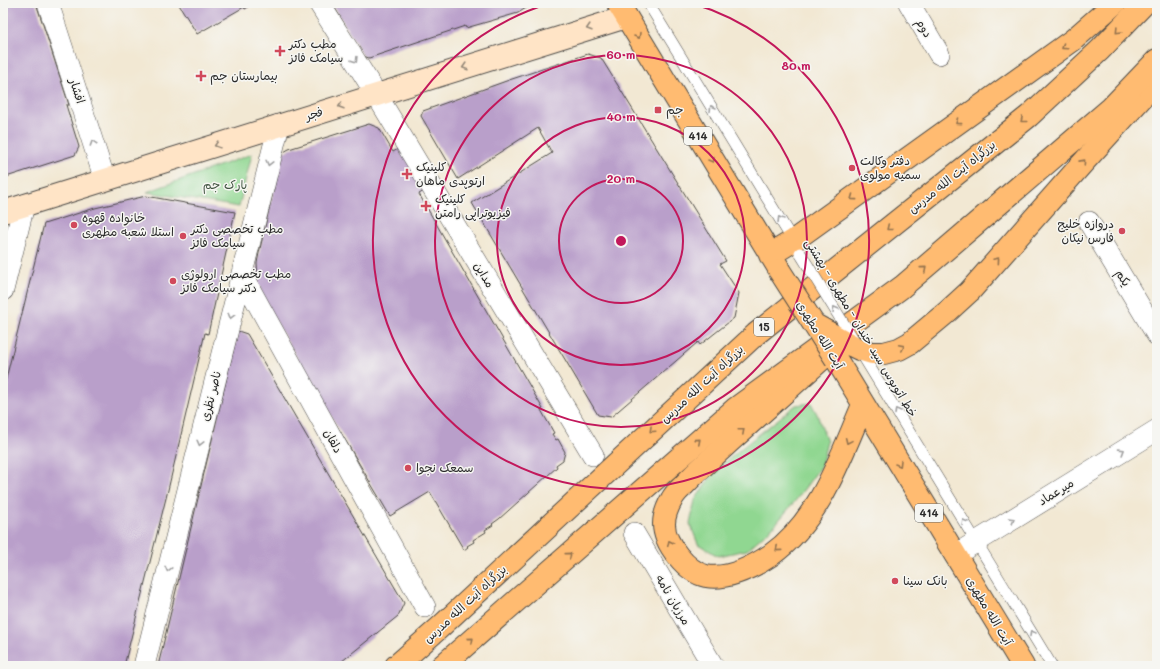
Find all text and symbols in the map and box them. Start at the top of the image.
street label: دوم [911,15,937,41]
one-way arrow [586,24,593,32]
one-way arrow [1115,26,1123,34]
one-way arrow [633,32,641,39]
place label: مطب دکتر سیامک فائز [288,35,343,65]
one-way arrow [1061,42,1068,49]
marker: مطب دکتر سیامک فائز [274,45,286,57]
text: 60 m [607,46,635,62]
one-way arrow [350,56,357,63]
text: 80 m [781,57,811,73]
one-way arrow [462,62,469,71]
place label: بیمارستان جم [210,67,278,85]
marker: بیمارستان جم [195,70,207,82]
street label: افشار [66,75,90,105]
one-way arrow [337,101,344,109]
place label: جم [666,101,683,119]
street label: فجر [302,103,325,125]
marker: جم [653,105,663,115]
one-way arrow [710,105,717,112]
text: 40 m [606,108,636,124]
one-way arrow [1021,116,1028,123]
one-way arrow [956,117,963,124]
road number: 414 [684,127,712,145]
street label: بزرگراه آیت الله مدرس [904,136,999,217]
one-way arrow [89,139,98,146]
one-way arrow [213,140,220,149]
place label: دفتر وکالت سمیه مولوی [860,152,921,183]
one-way arrow [708,156,715,163]
place label: کلینیک ارتوپدی ماهان [416,158,485,189]
one-way arrow [266,160,274,166]
one-way arrow [1078,160,1085,167]
marker: دفتر وکالت سمیه مولوی [847,163,857,173]
marker: کلینیک ارتوپدی ماهان [401,168,413,180]
text: 20 m [607,170,635,186]
park label: پارک جم [203,176,247,194]
place label: کلینیک فیزیوتراپی رامتن [435,190,511,221]
one-way arrow [850,193,857,200]
marker: کلینیک فیزیوتراپی رامتن [420,200,432,212]
place label: خانواده قهوه استلا شعبه مطهری [82,209,174,240]
place label: دروازه خلیج فارس نیکان [1057,215,1114,245]
one-way arrow [777,216,784,223]
marker: خانواده قهوه استلا شعبه مطهری [69,220,79,230]
place label: مطب تخصصی دکتر سیامک فائز [190,220,283,250]
one-way arrow [886,223,893,230]
marker: دروازه خلیج فارس نیکان [1117,226,1127,236]
marker: مطب تخصصی دکتر سیامک فائز [178,231,188,241]
centre of rings [614,234,628,248]
street label: خط اتوبوس سید خندان - مطهری - بهشتی [801,235,922,420]
one-way arrow [993,257,1000,265]
street label: مداین [471,259,499,290]
place label: مطب تخصصی ارولوژی دکتر سیامک فائز [180,265,291,295]
one-way arrow [919,266,926,273]
street label: یکم [1111,266,1135,290]
marker: مطب تخصصی ارولوژی دکتر سیامک فائز [168,276,178,286]
street label: آیت الله مطهری [794,297,849,372]
one-way arrow [832,306,839,313]
one-way arrow [228,313,236,320]
road number: 15 [754,318,774,336]
street label: بزرگراه آیت الله مدرس [656,341,747,427]
one-way arrow [898,344,905,352]
street label: ناصر نظری [196,369,224,423]
one-way arrow [894,408,901,415]
street label: دلفان [321,426,347,455]
one-way arrow [649,426,657,433]
one-way arrow [737,428,745,435]
one-way arrow [844,437,852,444]
one-way arrow [196,439,204,446]
one-way arrow [694,439,701,446]
one-way arrow [1118,449,1125,456]
place label: سمعک نجوا [416,459,473,476]
one-way arrow [895,460,902,467]
marker: سمعک نجوا [403,463,413,473]
street label: میرعماد [1035,474,1076,508]
road number: 414 [915,504,943,522]
one-way arrow [1008,517,1015,524]
one-way arrow [962,519,969,526]
one-way arrow [667,539,675,547]
one-way arrow [776,544,783,551]
one-way arrow [564,552,572,559]
street label: بزرگراه آیت الله مدرس [419,561,510,647]
one-way arrow [165,565,173,572]
street label: مرزبان نامه [652,571,695,628]
place label: بانک سینا [903,572,947,589]
street label: آیت الله مطهری [963,573,1017,649]
marker: بانک سینا [890,576,900,586]
one-way arrow [1029,630,1037,637]
one-way arrow [466,638,474,645]

